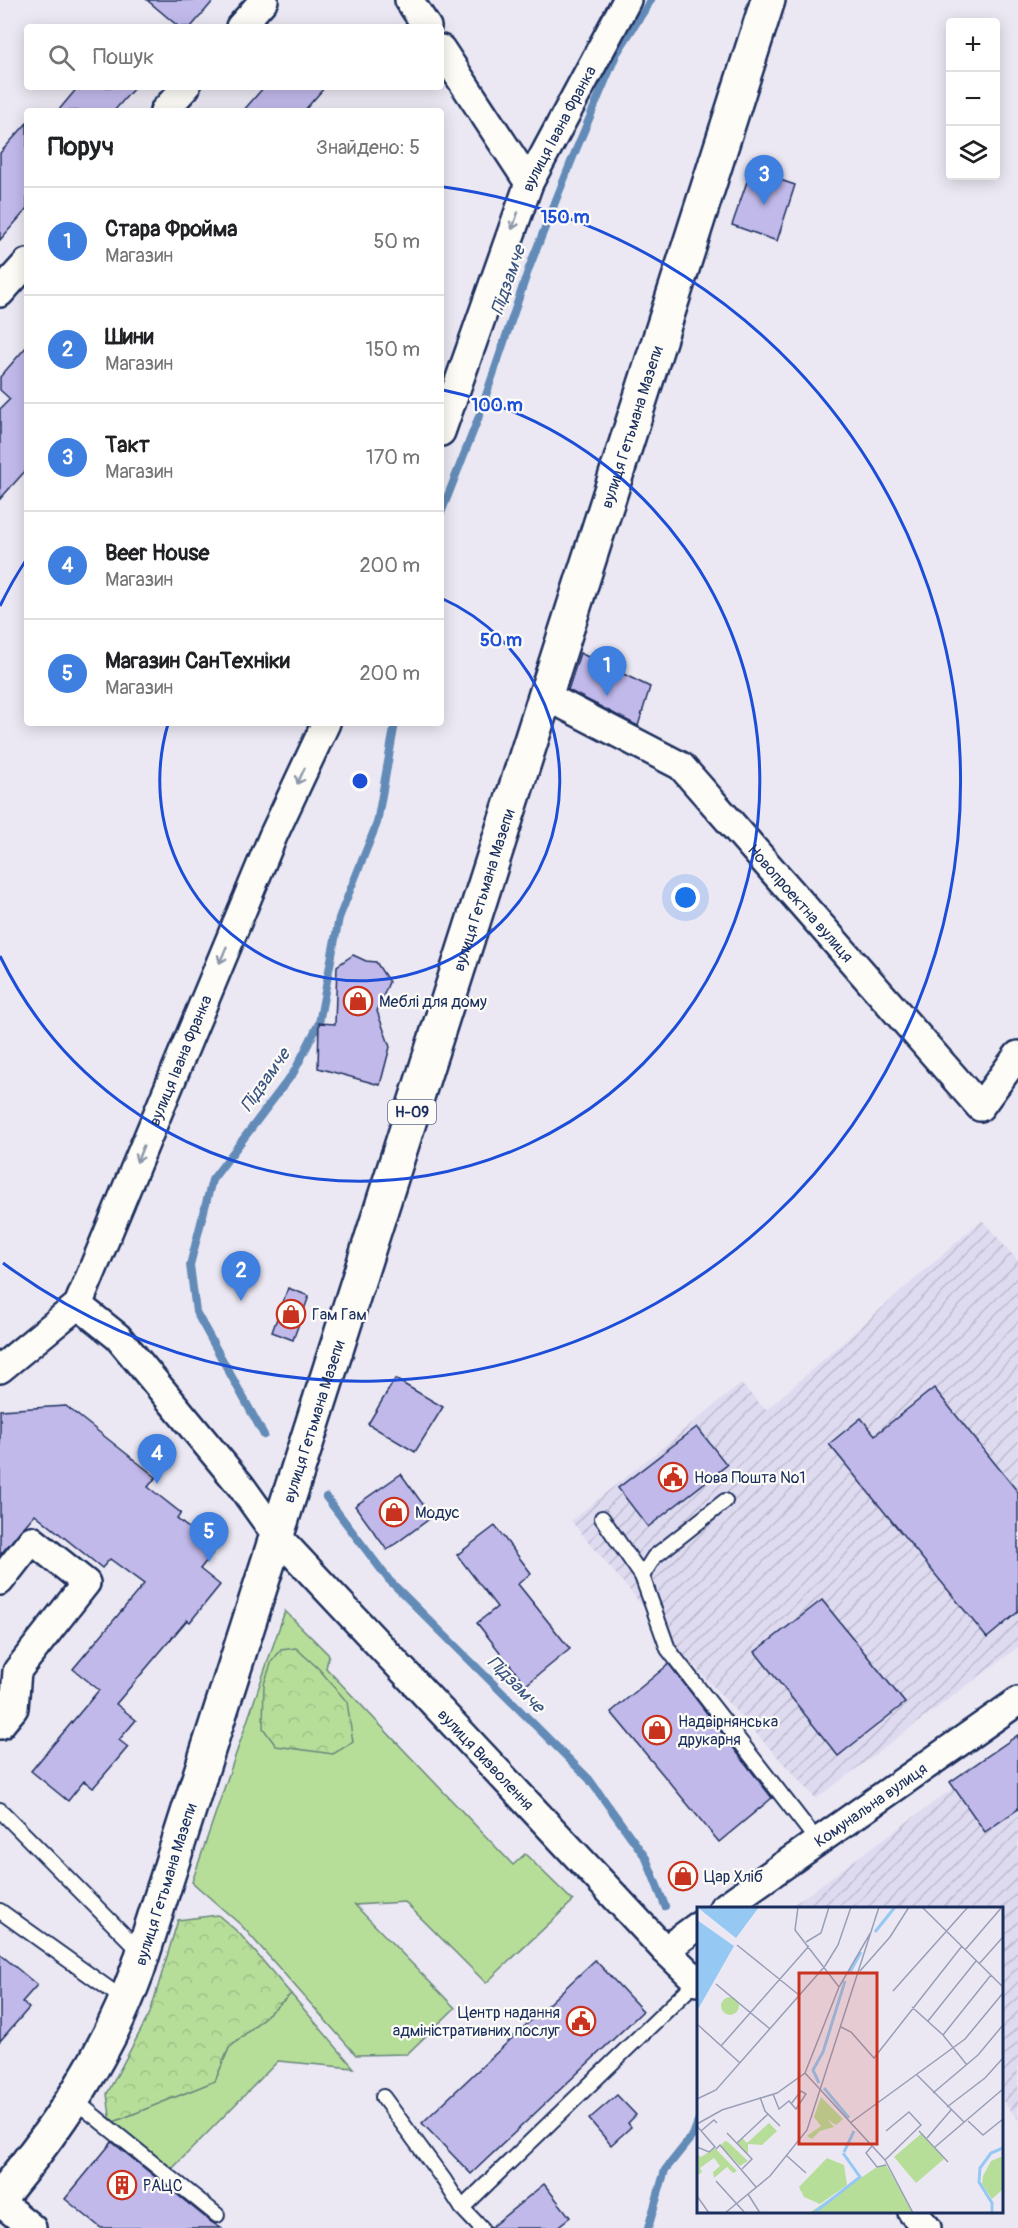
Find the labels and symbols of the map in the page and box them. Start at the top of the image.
street label: вулиця Івана Франка [518,63,601,194]
pin: 3 [744,156,783,205]
text: 150 m [541,206,590,229]
one-way arrow [509,211,520,229]
water label: Підзамче [486,241,532,318]
street label: вулиця Гетьмана Мазепи [597,344,668,511]
text: 100 m [471,394,523,417]
text: 50 m [480,629,522,652]
pin: 1 [588,646,626,696]
one-way arrow [295,767,307,785]
centre of rings [350,771,370,791]
street label: вулиця Гетьмана Мазепи [449,807,520,974]
street label: Новопроектна вулиця [743,840,857,967]
your location [671,883,700,912]
one-way arrow [217,945,228,963]
shop icon: Меблі для дому [342,985,374,1017]
street label: вулиця Івана Франка [145,992,217,1129]
place label: Меблі для дому [379,992,487,1012]
water label: Підзамче [235,1043,297,1116]
road number: Н-09 [388,1100,436,1124]
one-way arrow [134,1144,145,1163]
pin: 2 [222,1252,260,1301]
shop icon: Гам Гам [275,1298,307,1330]
place label: Гам Гам [312,1305,367,1325]
street label: вулиця Гетьмана Мазепи [279,1338,349,1505]
pin: 4 [138,1434,176,1484]
public building icon: Нова Пошта №1 [657,1461,689,1493]
place label: Нова Пошта №1 [694,1468,806,1488]
shop icon: Модус [378,1496,410,1528]
place label: Модус [415,1503,460,1523]
pin: 5 [190,1512,228,1562]
water label: Підзамче [482,1651,551,1719]
street label: вулиця Визволення [433,1705,538,1815]
place label: Надвірнянська друкарня [678,1712,778,1750]
shop icon: Надвірнянська друкарня [641,1714,673,1746]
street label: Комунальна вулиця [811,1759,931,1852]
street label: вулиця Гетьмана Мазепи [131,1801,201,1968]
shop icon: Цар Хліб [667,1860,699,1892]
place label: Цар Хліб [704,1867,763,1887]
inset map [697,1907,1003,2213]
place label: Центр надання адміністративних послуг [393,2003,561,2041]
public building icon: Центр надання адміністративних послуг [565,2005,597,2037]
building icon: РАЦС [106,2169,138,2201]
place label: РАЦС [143,2176,183,2196]

